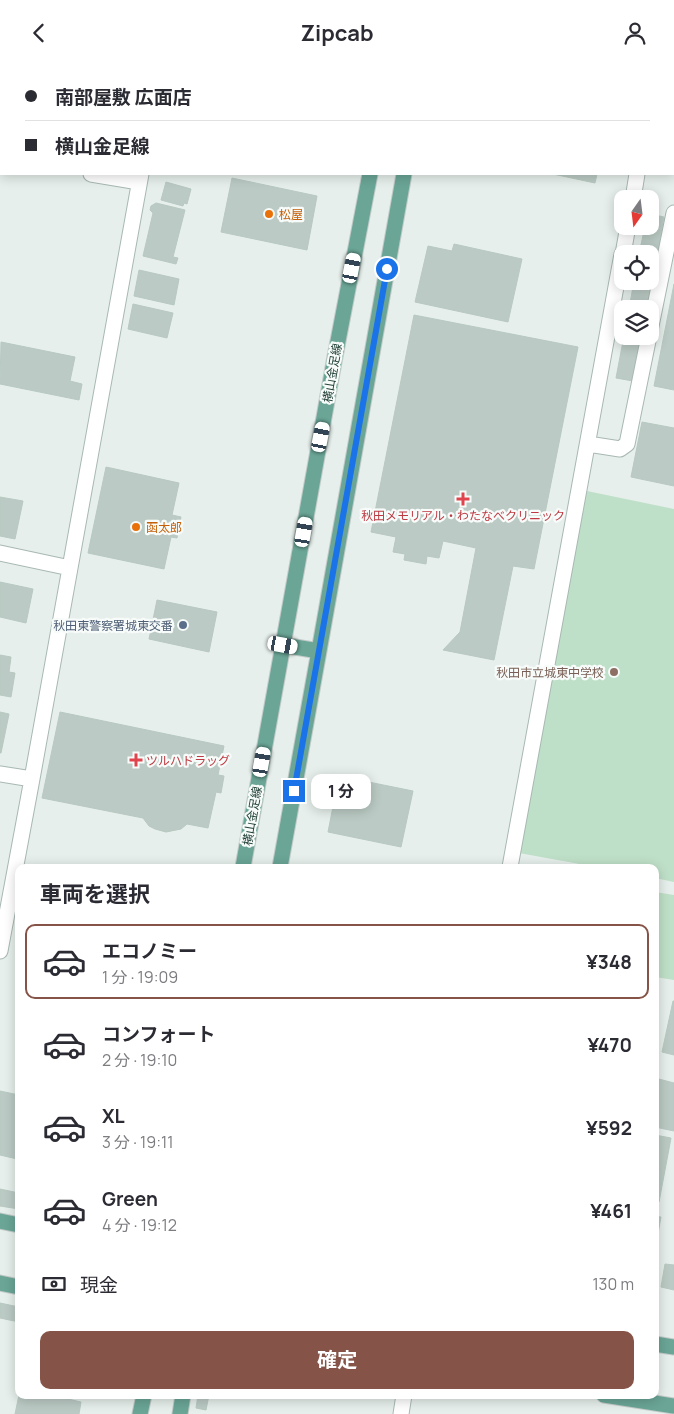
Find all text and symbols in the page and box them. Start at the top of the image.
text: Zipcab [300,18,374,48]
icon: back [25,19,53,47]
icon: person [621,19,649,47]
text: 南部屋敷 広面店 [55,84,192,110]
text: 横山金足線 [55,133,150,159]
north arrow [614,190,659,235]
map controls [614,190,659,345]
place label: 松屋 [279,206,303,223]
marker: 松屋 [263,208,275,220]
button: locate [614,245,659,290]
car [341,252,362,284]
route start [376,258,398,280]
button: layers [614,300,659,345]
street label: 横山金足線 [318,342,346,404]
car [310,421,331,453]
marker: 秋田メモリアル・わたなべクリニック [456,492,470,506]
place label: 秋田メモリアル・わたなべクリニック [361,507,565,524]
car [294,516,313,548]
place label: 函太郎 [146,519,182,536]
marker: 函太郎 [130,521,142,533]
place label: 秋田東警察署城東交番 [53,617,173,634]
marker: 秋田東警察署城東交番 [177,619,189,631]
car [266,635,299,655]
place label: 秋田市立城東中学校 [496,664,604,681]
marker: 秋田市立城東中学校 [608,666,620,678]
car [252,746,271,778]
place label: ツルハドラッグ [146,752,230,769]
marker: ツルハドラッグ [130,754,142,766]
callout: 1 分 [312,773,372,809]
route end [283,780,305,802]
text: 1 分 [328,780,354,802]
street label: 横山金足線 [238,785,266,847]
text: 車両を選択 [40,879,150,909]
text: エコノミー [102,938,197,964]
icon: car [42,939,87,984]
text: ¥348 [586,949,632,975]
text: 1 分 · 19:09 [102,966,178,988]
text: コンフォート [102,1021,215,1047]
icon: car [42,1022,87,1067]
text: ¥470 [588,1032,632,1058]
text: 2 分 · 19:10 [102,1049,177,1071]
text: XL [102,1103,125,1129]
icon: car [42,1105,87,1150]
text: ¥592 [586,1115,632,1141]
text: 3 分 · 19:11 [102,1131,174,1153]
text: Green [102,1186,158,1212]
icon: car [42,1188,87,1233]
text: ¥461 [590,1198,632,1224]
text: 4 分 · 19:12 [102,1214,177,1236]
icon: cash [40,1270,68,1298]
text: 現金 [80,1272,118,1298]
text: 130 m [592,1273,634,1295]
button: 確定 [40,1331,634,1389]

